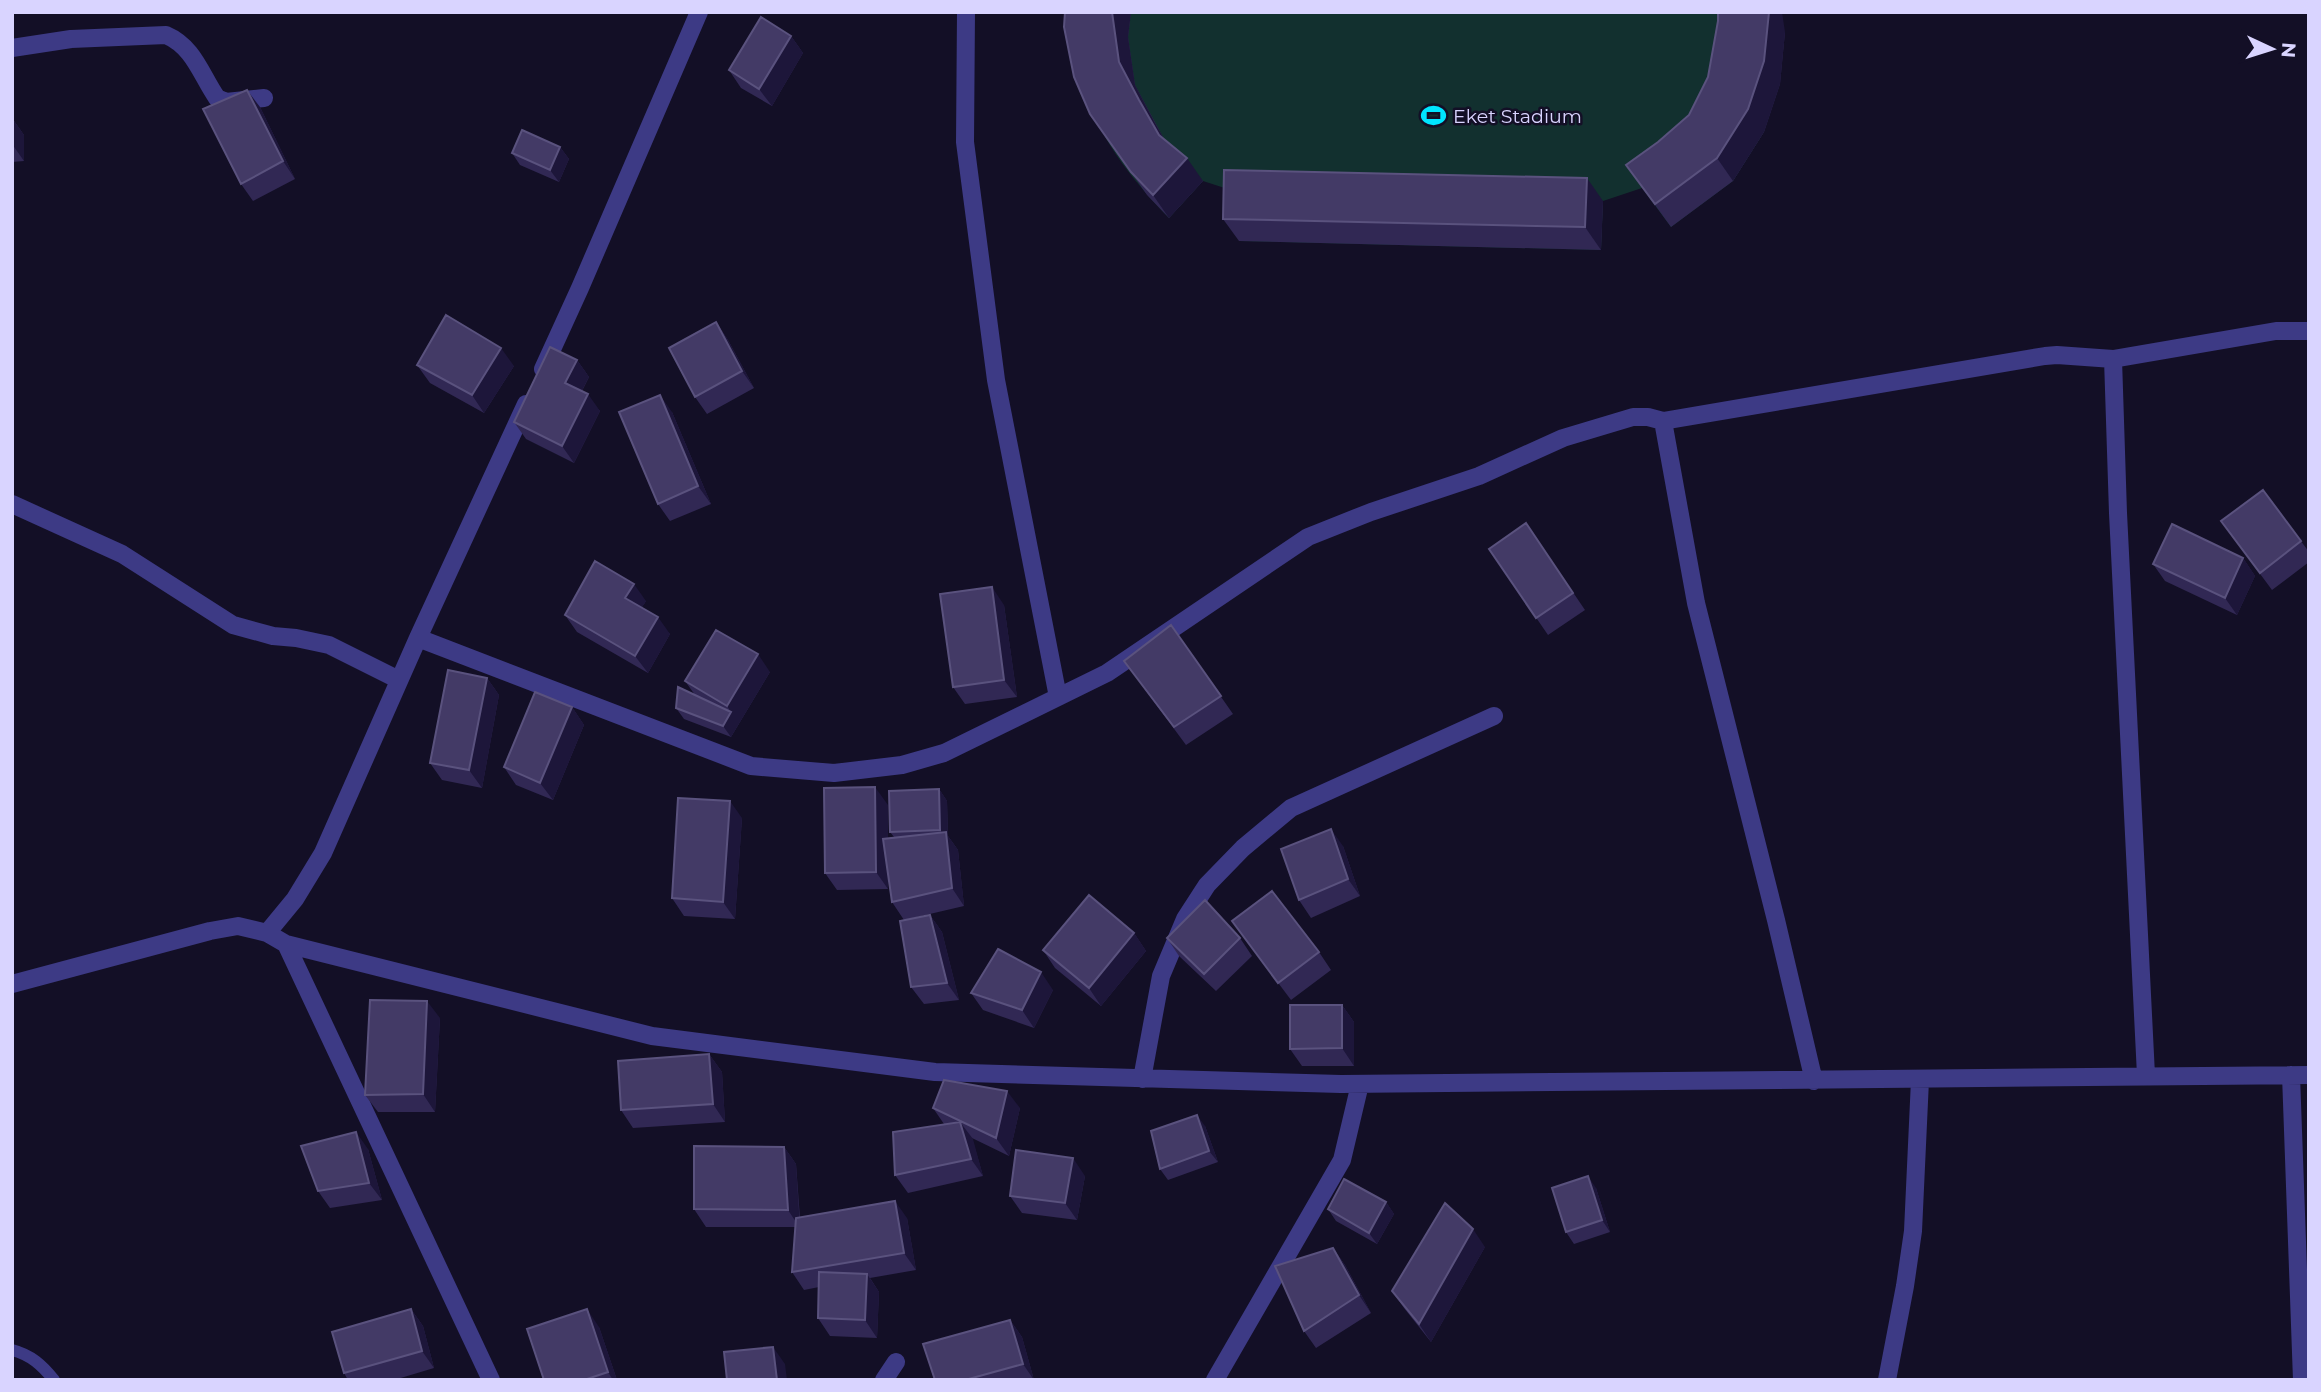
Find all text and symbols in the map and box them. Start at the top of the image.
north arrow [2237,14,2307,84]
text: N [2276,42,2300,59]
sports icon: Eket Stadium [1419,102,1447,130]
place label: Eket Stadium [1453,105,1582,128]

